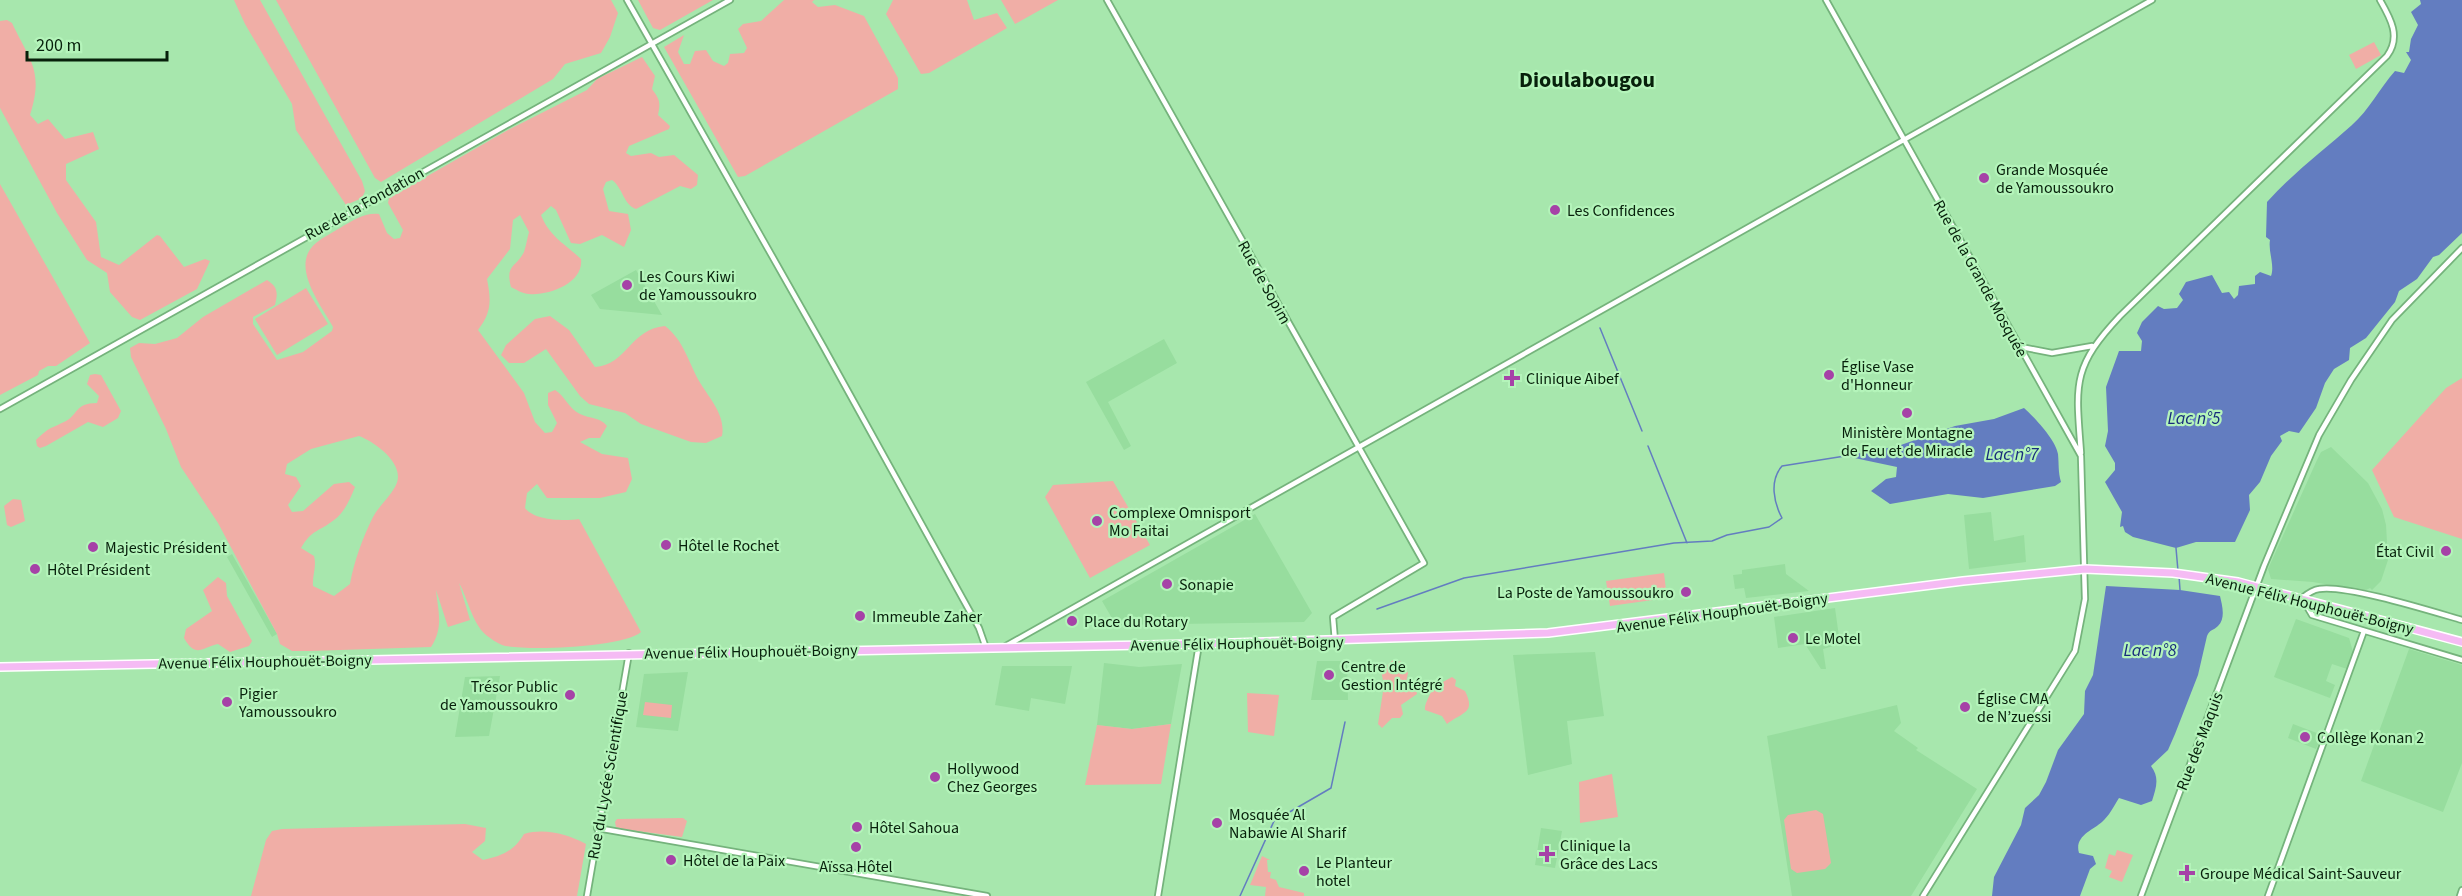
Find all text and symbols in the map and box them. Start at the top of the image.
scale bar [27,24,166,62]
text: 200 m [36,33,81,58]
district label: Dioulabougou [1519,64,1655,96]
place label: Grande Mosquée de Yamoussoukro [1996,159,2114,199]
street label: Rue de la Fondation [301,162,428,246]
marker: Grande Mosquée de Yamoussoukro [1977,171,1991,185]
street label: Rue de la Grande Mosquée [1928,196,2033,361]
place label: Les Confidences [1567,200,1675,222]
marker: Les Confidences [1548,203,1562,217]
street label: Rue de Sopim [1232,237,1296,328]
place label: Les Cours Kiwi de Yamoussoukro [639,266,757,306]
marker: Les Cours Kiwi de Yamoussoukro [620,278,634,292]
place label: Église Vase d'Honneur [1841,356,1914,396]
place label: Clinique Aibef [1526,368,1620,390]
marker: Église Vase d'Honneur [1822,368,1836,382]
marker: Clinique Aibef [1503,369,1521,387]
marker: Ministère Montagne de Feu et de Miracle [1900,406,1914,420]
water label: Lac n°5 [2168,406,2221,431]
place label: Ministère Montagne de Feu et de Miracle [1841,422,1973,462]
water label: Lac n°7 [1986,442,2040,467]
place label: Complexe Omnisport Mo Faitai [1109,502,1251,542]
marker: Complexe Omnisport Mo Faitai [1090,514,1104,528]
place label: Hôtel le Rochet [678,535,780,557]
place label: Majestic Président [105,537,227,559]
marker: Hôtel le Rochet [659,538,673,552]
marker: Majestic Président [86,540,100,554]
place label: État Civil [2376,541,2434,563]
marker: État Civil [2439,544,2453,558]
place label: Hôtel Président [47,559,151,581]
marker: Hôtel Président [28,562,42,576]
street label: Avenue Félix Houphouët-Boigny [2204,567,2416,641]
place label: Sonapie [1179,574,1234,596]
marker: Sonapie [1160,577,1174,591]
place label: La Poste de Yamoussoukro [1497,582,1674,604]
marker: La Poste de Yamoussoukro [1679,585,1693,599]
street label: Avenue Félix Houphouët-Boigny [1615,587,1830,639]
place label: Immeuble Zaher [872,606,983,628]
marker: Immeuble Zaher [853,609,867,623]
place label: Place du Rotary [1084,611,1189,633]
marker: Place du Rotary [1065,614,1079,628]
place label: Le Motel [1805,628,1861,650]
street label: Avenue Félix Houphouët-Boigny [1130,631,1344,657]
marker: Le Motel [1786,631,1800,645]
water label: Lac n°8 [2124,638,2177,663]
street label: Avenue Félix Houphouët-Boigny [644,639,858,665]
street label: Avenue Félix Houphouët-Boigny [158,649,372,675]
place label: Centre de Gestion Intégré [1341,656,1443,696]
marker: Centre de Gestion Intégré [1322,668,1336,682]
place label: Trésor Public de Yamoussoukro [440,676,558,716]
place label: Pigier Yamoussoukro [238,683,337,723]
marker: Trésor Public de Yamoussoukro [563,688,577,702]
place label: Église CMA de N’zuessi [1977,688,2052,728]
street label: Rue du Lycée Scientifique [582,689,634,861]
street label: Rue des Maquis [2171,689,2229,794]
marker: Pigier Yamoussoukro [220,695,234,709]
marker: Église CMA de N’zuessi [1958,700,1972,714]
place label: Collège Konan 2 [2317,727,2424,749]
marker: Collège Konan 2 [2298,730,2312,744]
place label: Hollywood Chez Georges [947,758,1037,798]
marker: Hollywood Chez Georges [928,770,942,784]
place label: Mosquée Al Nabawie Al Sharif [1229,804,1347,844]
marker: Mosquée Al Nabawie Al Sharif [1210,816,1224,830]
place label: Hôtel Sahoua [869,817,959,839]
marker: Hôtel Sahoua [850,820,864,834]
place label: Clinique la Grâce des Lacs [1560,835,1658,875]
marker: Aïssa Hôtel [849,840,863,854]
marker: Clinique la Grâce des Lacs [1538,845,1556,863]
place label: Hôtel de la Paix [683,850,785,872]
place label: Le Planteur hotel [1316,852,1393,892]
marker: Hôtel de la Paix [664,853,678,867]
place label: Aïssa Hôtel [819,856,893,878]
place label: Groupe Médical Saint-Sauveur [2200,863,2402,885]
marker: Le Planteur hotel [1297,864,1311,878]
marker: Groupe Médical Saint-Sauveur [2178,864,2196,882]

